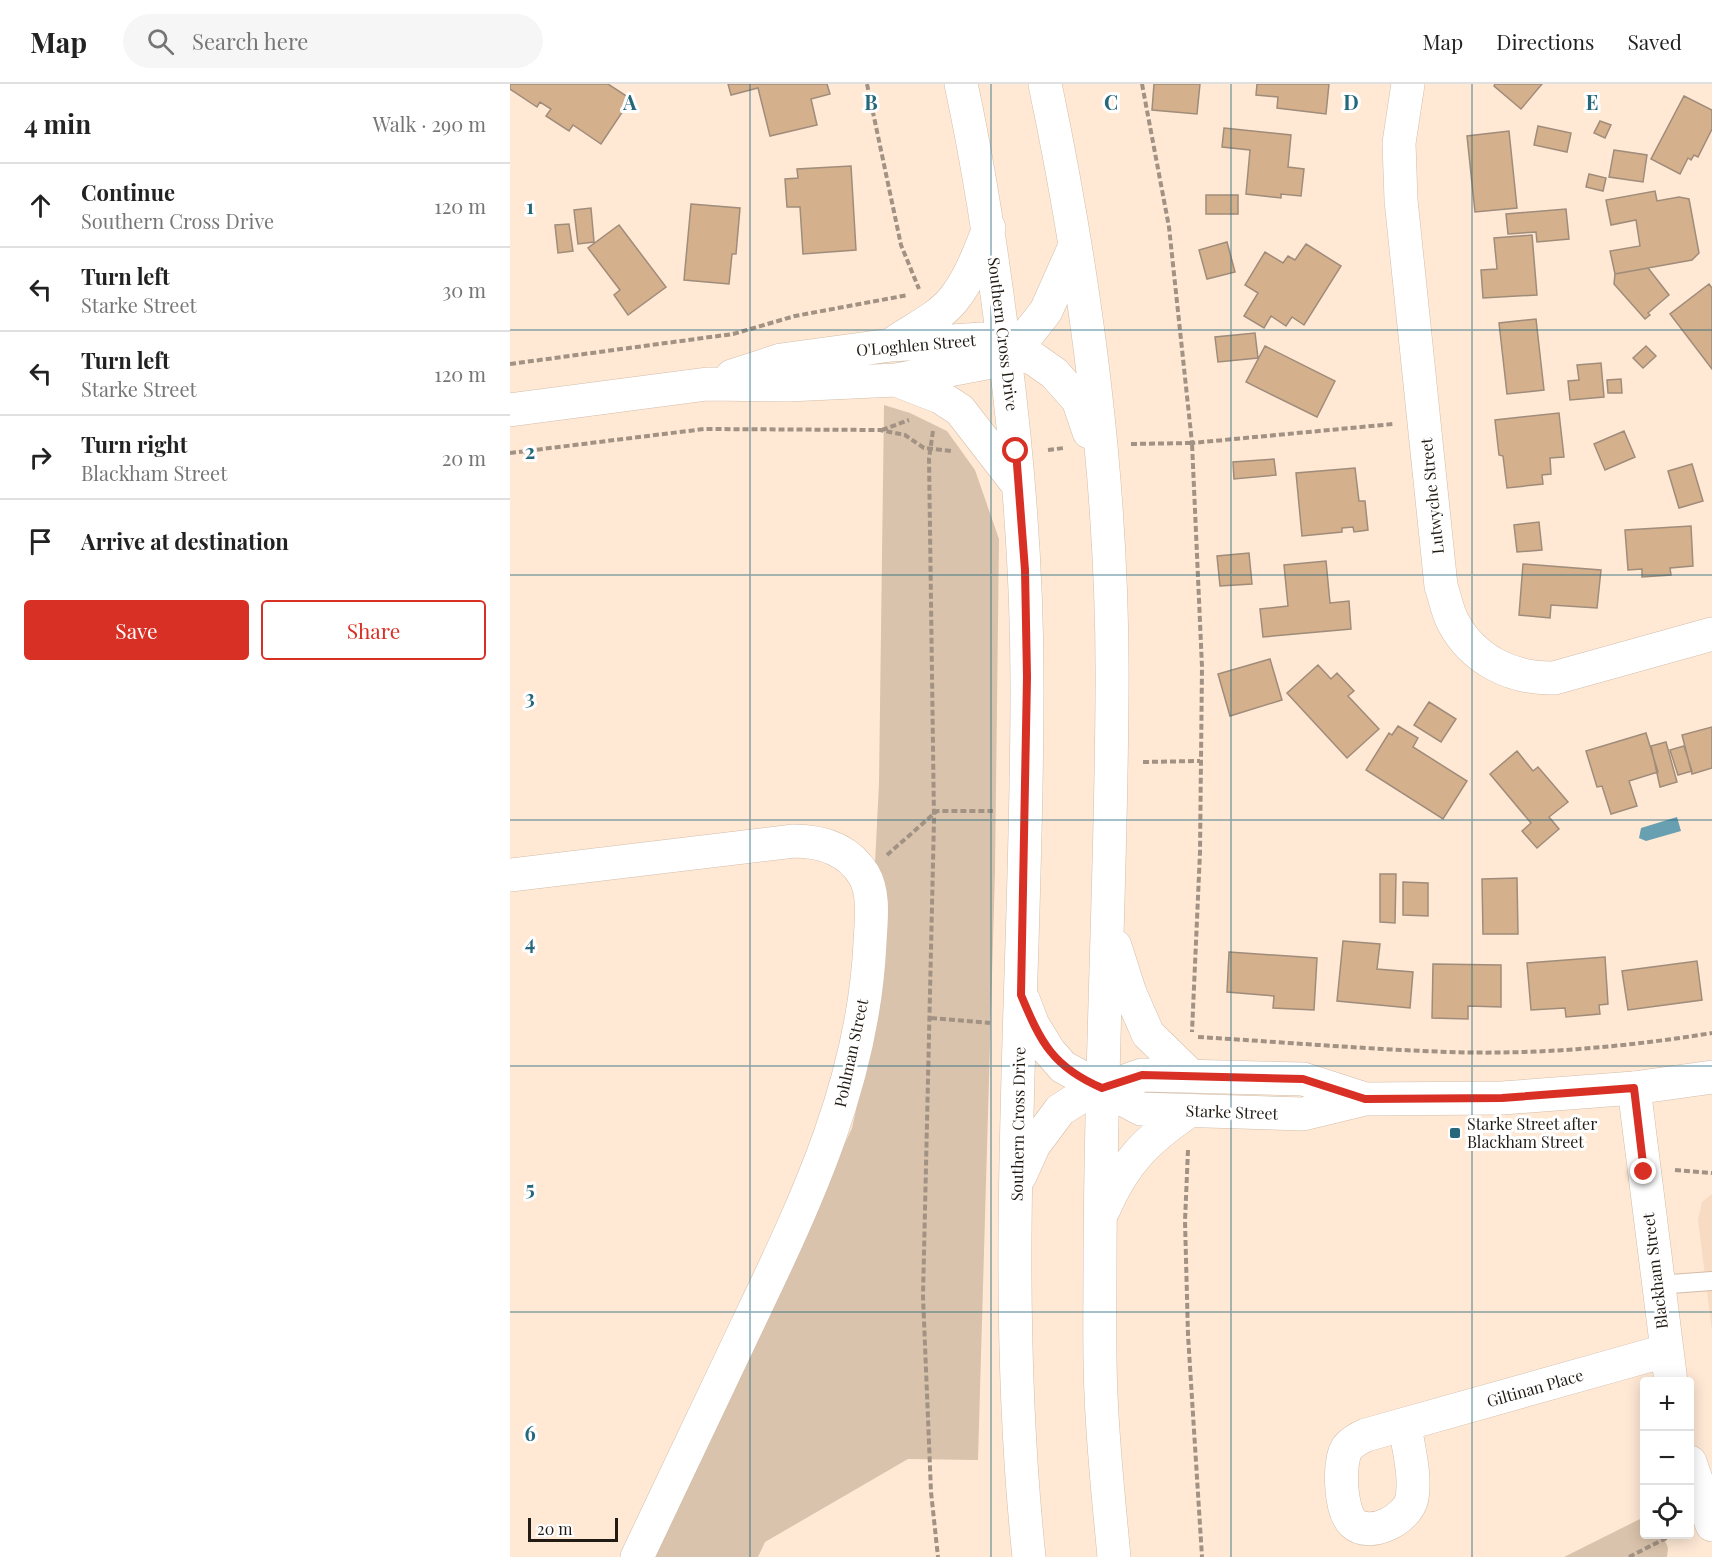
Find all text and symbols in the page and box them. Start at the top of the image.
search box [123,14,543,68]
text: Map [30,23,87,60]
icon: search [144,25,177,58]
text: Search here [192,26,308,56]
text: Map [1422,27,1463,55]
text: Directions [1496,27,1594,55]
text: Saved [1627,27,1682,55]
text: A [622,88,637,115]
text: B [864,88,878,115]
text: C [1104,88,1118,115]
text: D [1343,88,1359,115]
text: E [1586,88,1598,115]
text: 4 min [24,106,91,141]
text: Walk · 290 m [373,110,486,137]
text: Continue [81,177,175,207]
icon: ahead [24,189,57,222]
text: 120 m [434,192,486,219]
text: 1 [526,192,534,219]
text: Southern Cross Drive [81,207,274,234]
street label: Southern Cross Drive [984,256,1023,412]
text: Turn left [81,261,170,291]
icon: left [24,273,57,306]
text: 30 m [442,276,486,303]
text: Starke Street [81,291,197,318]
street label: O'Loghlen Street [855,329,977,360]
text: Turn left [81,345,170,375]
icon: left [24,357,57,390]
text: 120 m [434,360,486,387]
text: Starke Street [81,375,197,402]
text: Turn right [81,429,187,459]
text: 2 [525,437,535,464]
route start [1002,437,1028,463]
street label: Lutwyche Street [1415,437,1448,555]
icon: right [24,441,57,474]
text: 20 m [442,444,486,471]
text: Blackham Street [81,459,227,486]
icon: arrive [24,525,57,558]
text: Arrive at destination [81,526,289,556]
button: Save [24,600,249,660]
button: Share [261,600,486,660]
text: 3 [525,683,535,710]
text: 4 [525,928,535,955]
street label: Pohlman Street [829,996,872,1109]
street label: Southern Cross Drive [1006,1047,1029,1201]
street label: Starke Street [1185,1099,1279,1124]
place label: Starke Street after Blackham Street [1467,1113,1597,1152]
marker: Starke Street after Blackham Street [1448,1126,1462,1140]
route end [1630,1158,1656,1184]
text: 5 [525,1174,535,1201]
street label: Blackham Street [1637,1211,1672,1330]
street label: Giltinan Place [1484,1364,1586,1411]
map controls [1640,1377,1694,1539]
button: + [1640,1377,1694,1431]
text: 6 [524,1419,536,1446]
button: − [1640,1431,1694,1485]
button: locate [1640,1485,1694,1539]
scale bar [528,1515,618,1542]
text: 20 m [537,1518,572,1539]

